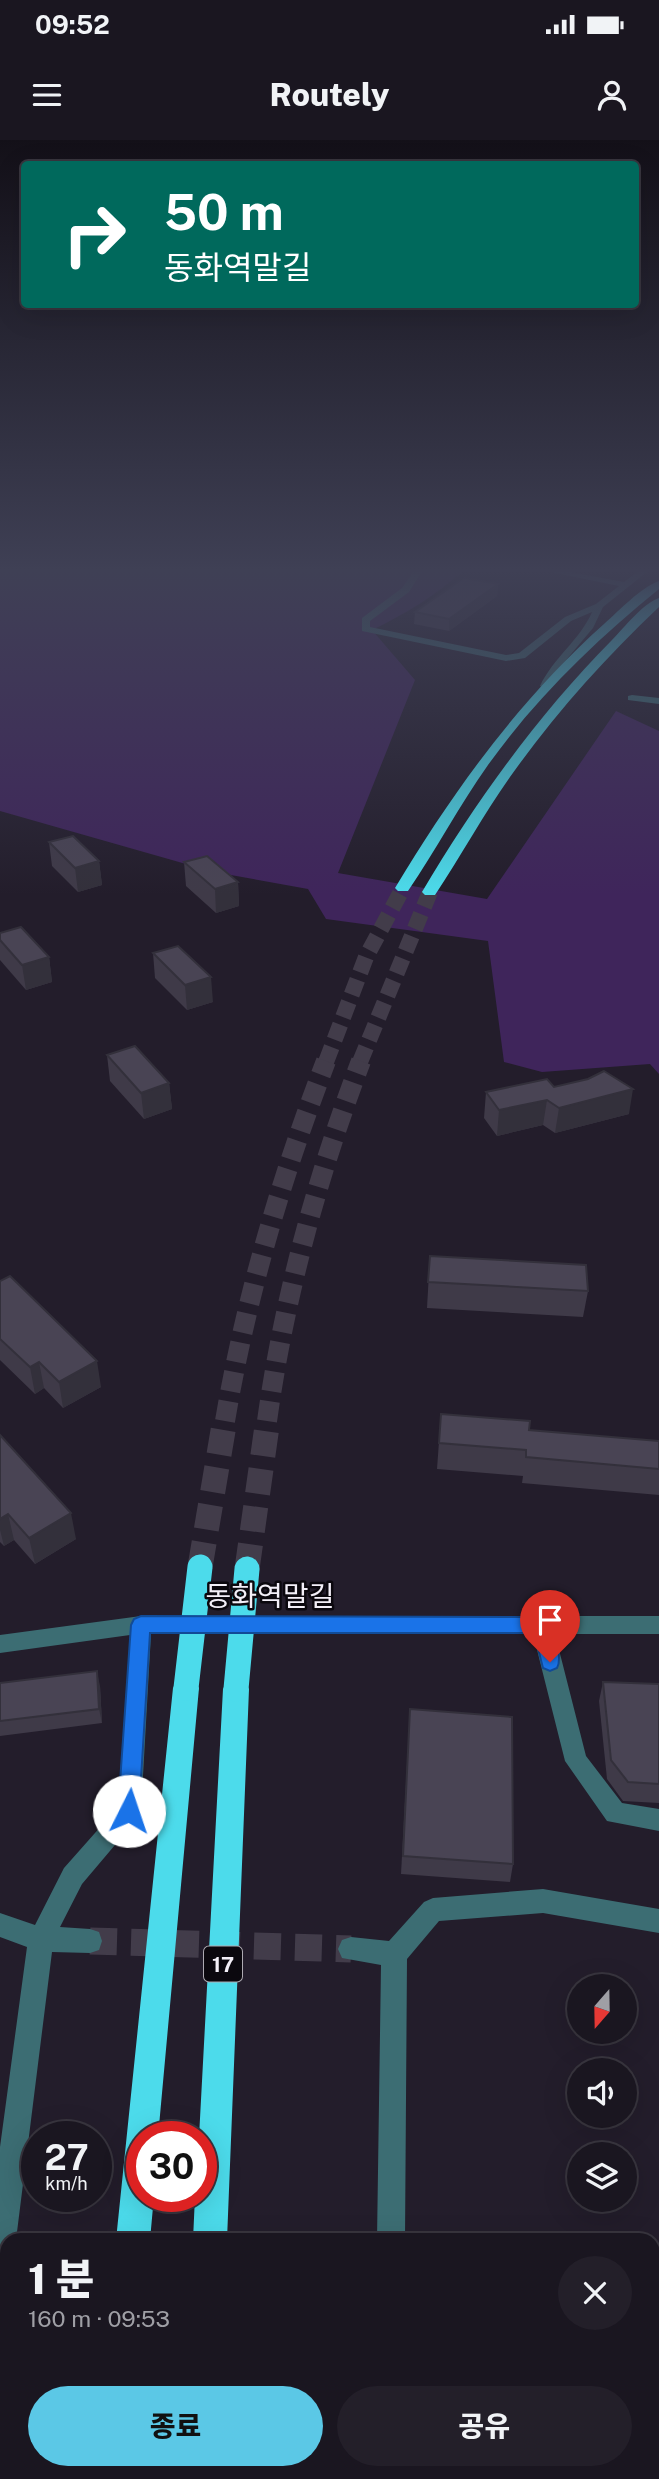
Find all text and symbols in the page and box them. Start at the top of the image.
text: 09:52 [35,9,110,40]
icon: menu [28,76,66,114]
text: Routely [270,76,389,113]
icon: person [593,76,631,114]
text: 50 m [164,183,284,241]
icon: right [49,189,140,280]
text: 동화역말길 [164,249,311,286]
street label: 동화역말길 [206,1579,334,1612]
pin [520,1590,580,1662]
icon: arrive [531,1601,569,1639]
position arrow [92,1774,166,1848]
road number: 17 [204,1946,242,1982]
north arrow [567,1974,637,2044]
map controls [567,1974,637,2212]
button: sound [567,2058,637,2128]
speed limit sign: 30 [126,2121,217,2212]
text: 27 [44,2137,89,2178]
button: layers [567,2142,637,2212]
text: km/h [45,2173,88,2194]
text: 1 분 [28,2254,94,2303]
button: close [558,2256,632,2330]
text: 160 m · 09:53 [28,2305,170,2332]
button: 종료 [28,2386,323,2466]
button: 공유 [337,2386,632,2466]

